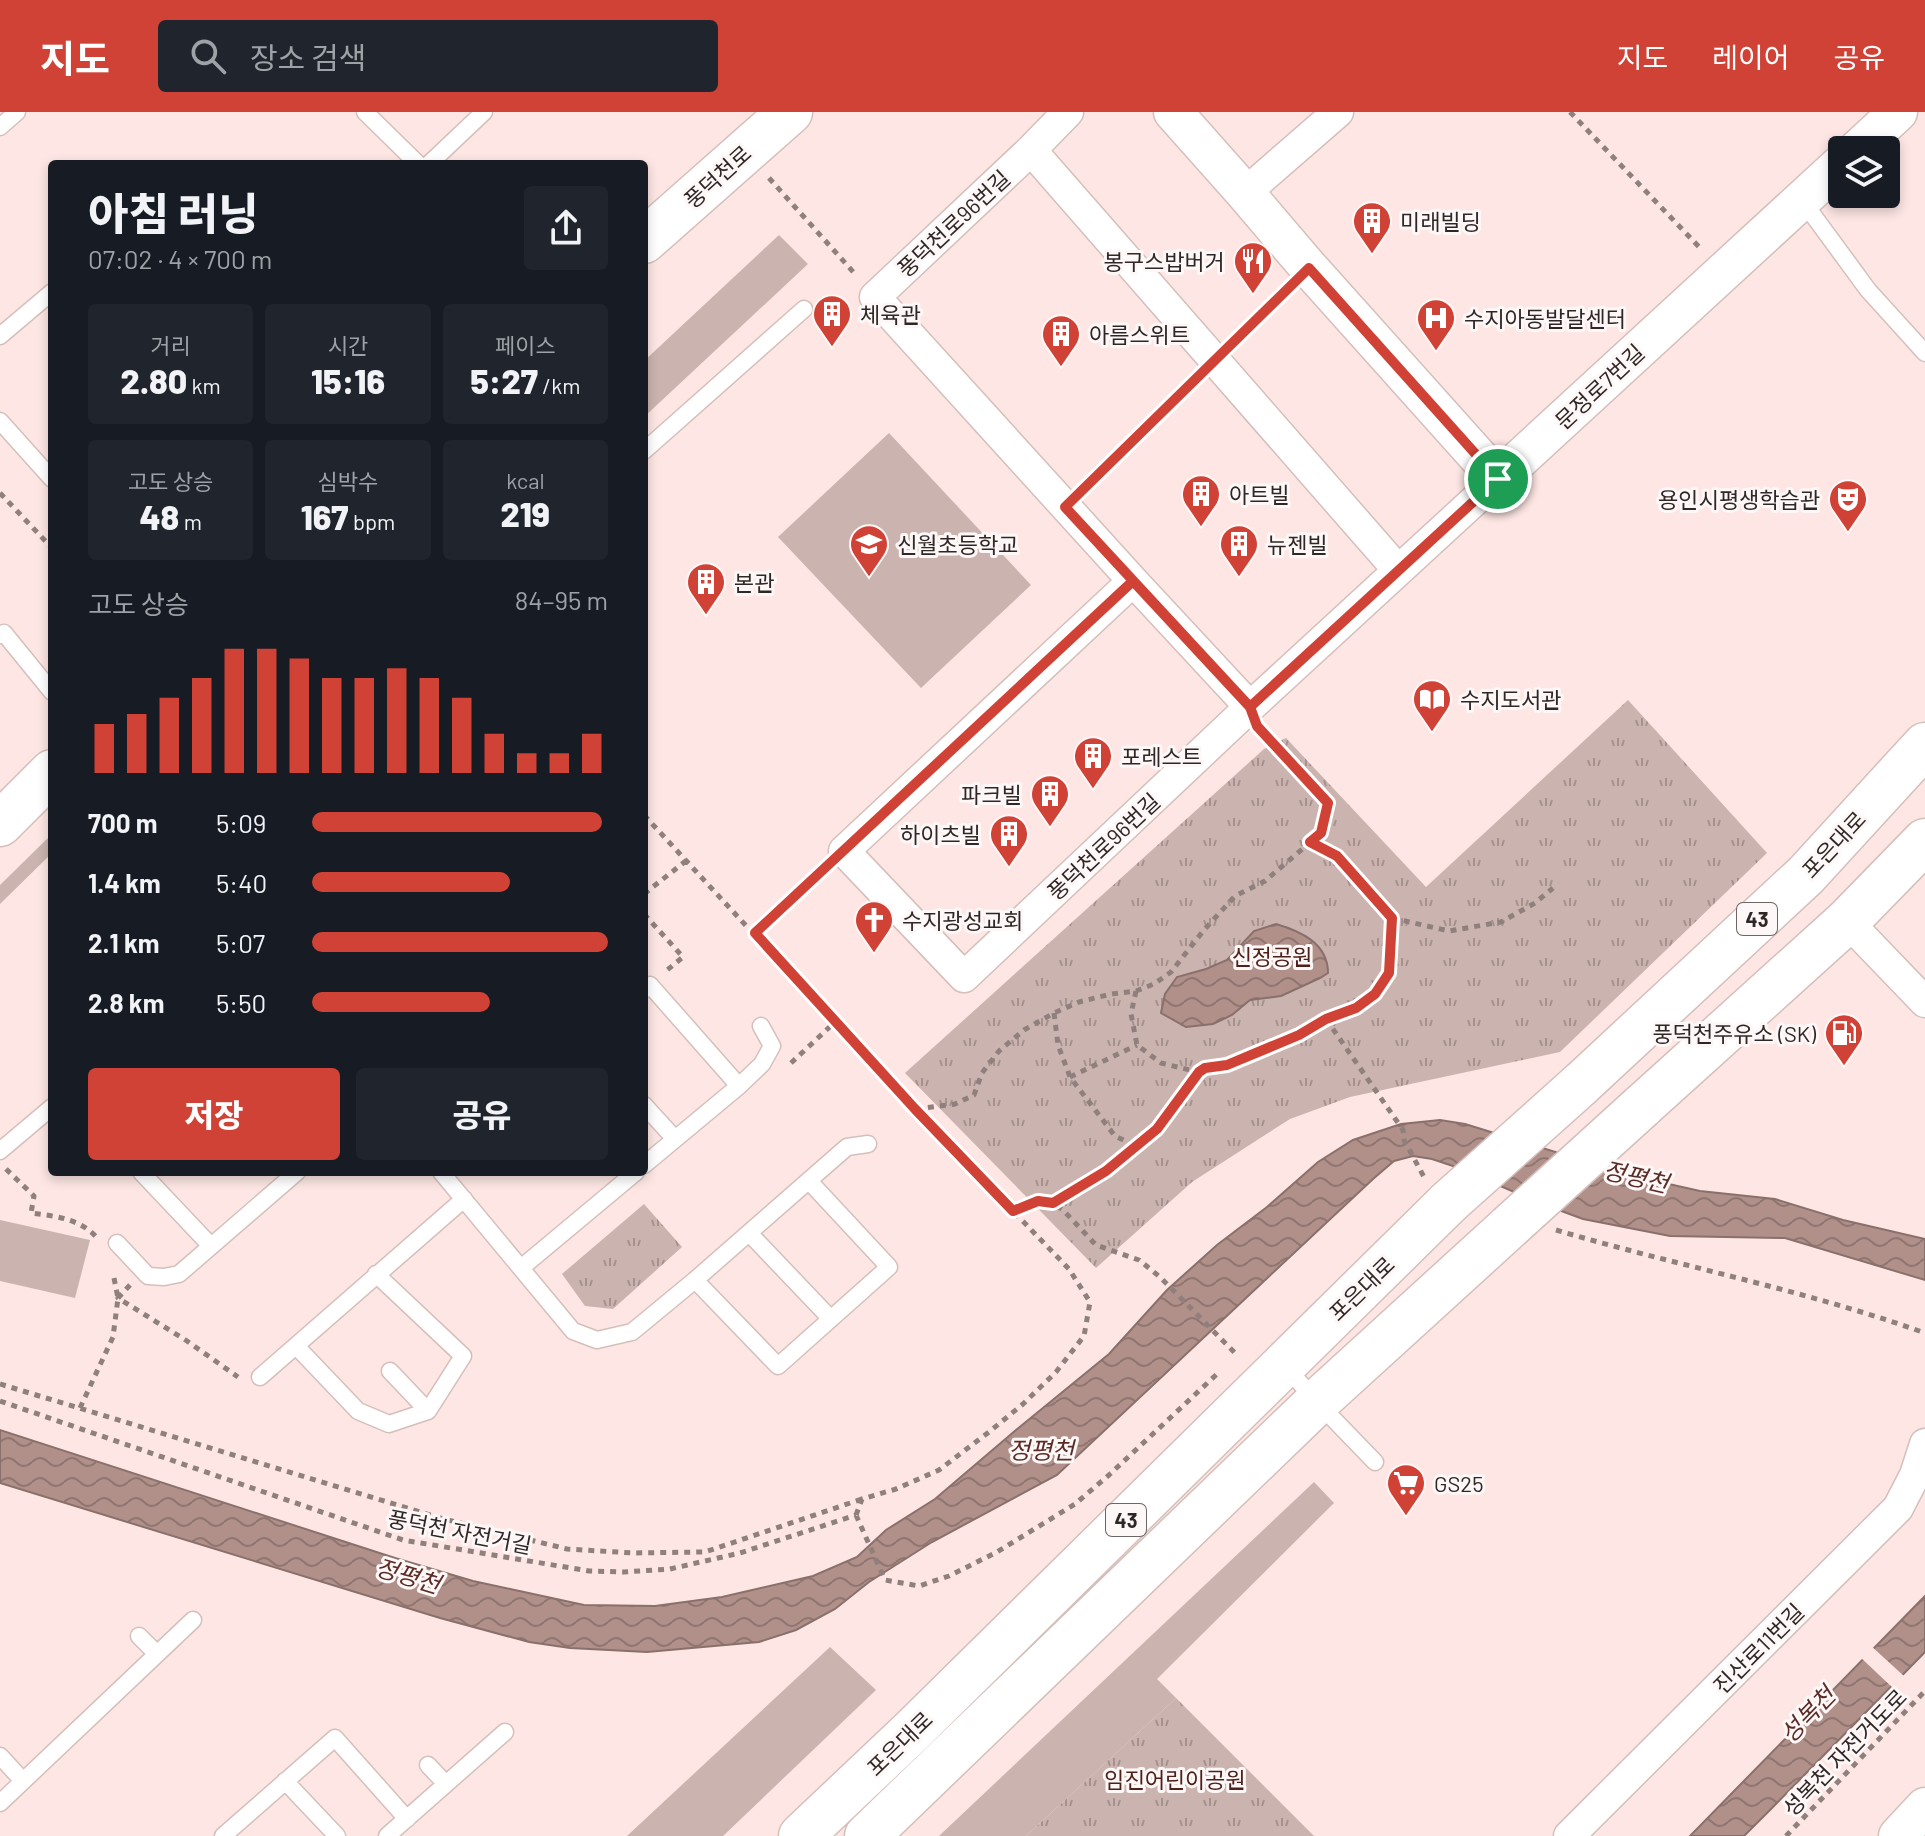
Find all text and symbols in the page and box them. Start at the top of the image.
search box [158,20,718,92]
icon: search [186,34,230,78]
text: 지도 [40,35,110,81]
text: 장소 검색 [250,39,366,75]
text: 지도 [1617,40,1668,74]
text: 레이어 [1712,40,1789,74]
text: 공유 [1833,40,1885,74]
map controls [1828,136,1900,208]
button: layers [1828,136,1900,208]
street label: 풍덕천로 [678,139,756,213]
street label: 풍덕천로96번길 [891,164,1015,282]
text: 아침 러닝 [88,186,259,239]
button: share [524,186,608,270]
building icon: 미래빌딩 [1351,200,1393,255]
place label: 미래빌딩 [1400,208,1481,234]
restaurant icon: 봉구스밥버거 [1232,240,1274,295]
text: 07:02 · 4 × 700 m [88,243,272,274]
place label: 봉구스밥버거 [1104,248,1225,274]
building icon: 체육관 [811,293,853,348]
hospital icon: 수지아동발달센터 [1415,297,1457,352]
place label: 체육관 [860,301,921,327]
place label: 수지아동발달센터 [1464,305,1626,331]
building icon: 아름스위트 [1040,313,1082,368]
place label: 아름스위트 [1089,321,1190,347]
text: 거리 [150,332,191,358]
text: 시간 [328,332,368,358]
text: 페이스 [495,332,556,358]
street label: 문정로7번길 [1549,338,1649,434]
text: 2.80 [121,360,187,401]
text: 15:16 [311,360,385,401]
text: 5:27 [470,360,538,401]
text: km [187,372,221,398]
text: /km [538,372,580,398]
pin [1464,445,1532,513]
icon: arrive [1476,457,1520,501]
text: kcal [506,467,545,493]
text: 고도 상승 [128,468,213,494]
text: 심박수 [318,468,378,494]
building icon: 아트빌 [1180,473,1222,528]
theatre icon: 용인시평생학습관 [1827,478,1869,533]
place label: 아트빌 [1229,481,1290,507]
place label: 용인시평생학습관 [1658,486,1820,512]
text: 219 [501,493,550,534]
text: 48 [139,496,179,537]
text: 167 [301,496,348,537]
text: m [179,508,202,534]
text: bpm [348,508,395,534]
school or university icon: 신월초등학교 [848,523,890,578]
building icon: 뉴젠빌 [1218,523,1260,578]
place label: 신월초등학교 [897,531,1018,557]
place label: 뉴젠빌 [1267,531,1328,557]
building icon: 본관 [685,561,727,616]
place label: 본관 [734,569,774,595]
text: 84–95 m [515,584,608,615]
text: 고도 상승 [88,588,189,619]
library icon: 수지도서관 [1411,678,1453,733]
place label: 수지도서관 [1460,686,1561,712]
building icon: 포레스트 [1072,735,1114,790]
place label: 포레스트 [1121,743,1202,769]
building icon: 파크빌 [1029,773,1071,828]
place label: 파크빌 [961,781,1022,807]
street label: 풍덕천로96번길 [1041,787,1165,905]
street label: 포은대로 [1796,806,1870,882]
text: 700 m [88,807,157,838]
text: 5:09 [216,807,266,838]
building icon: 하이츠빌 [988,813,1030,868]
place label: 하이츠빌 [900,821,981,847]
text: 1.4 km [88,867,161,898]
text: 5:40 [216,867,267,898]
church icon: 수지광성교회 [853,899,895,954]
road number: 43 [1737,903,1777,935]
place label: 수지광성교회 [902,907,1023,933]
text: 2.1 km [88,927,160,958]
text: 5:07 [216,927,265,958]
park label: 신정공원 [1232,943,1312,969]
text: 2.8 km [88,987,164,1018]
text: 5:50 [216,987,266,1018]
fuel station icon: 풍덕천주유소 (SK) [1823,1012,1865,1067]
place label: 풍덕천주유소 (SK) [1652,1020,1816,1046]
button: 저장 [88,1068,340,1160]
button: 공유 [356,1068,608,1160]
water label: 정평천 [1600,1154,1674,1198]
street label: 포은대로 [1323,1251,1399,1325]
water label: 정평천 [1008,1435,1077,1464]
supermarket icon: GS25 [1385,1462,1427,1517]
place label: GS25 [1434,1470,1483,1496]
street label: 풍덕천 자전거길 [386,1504,534,1558]
road number: 43 [1106,1504,1146,1536]
water label: 정평천 [372,1551,447,1599]
street label: 진산로11번길 [1708,1598,1808,1698]
water label: 성복천 [1774,1678,1842,1748]
street label: 성복천 자전거도로 [1777,1683,1911,1821]
street label: 포은대로 [861,1706,937,1780]
park label: 임진어린이공원 [1104,1766,1246,1792]

